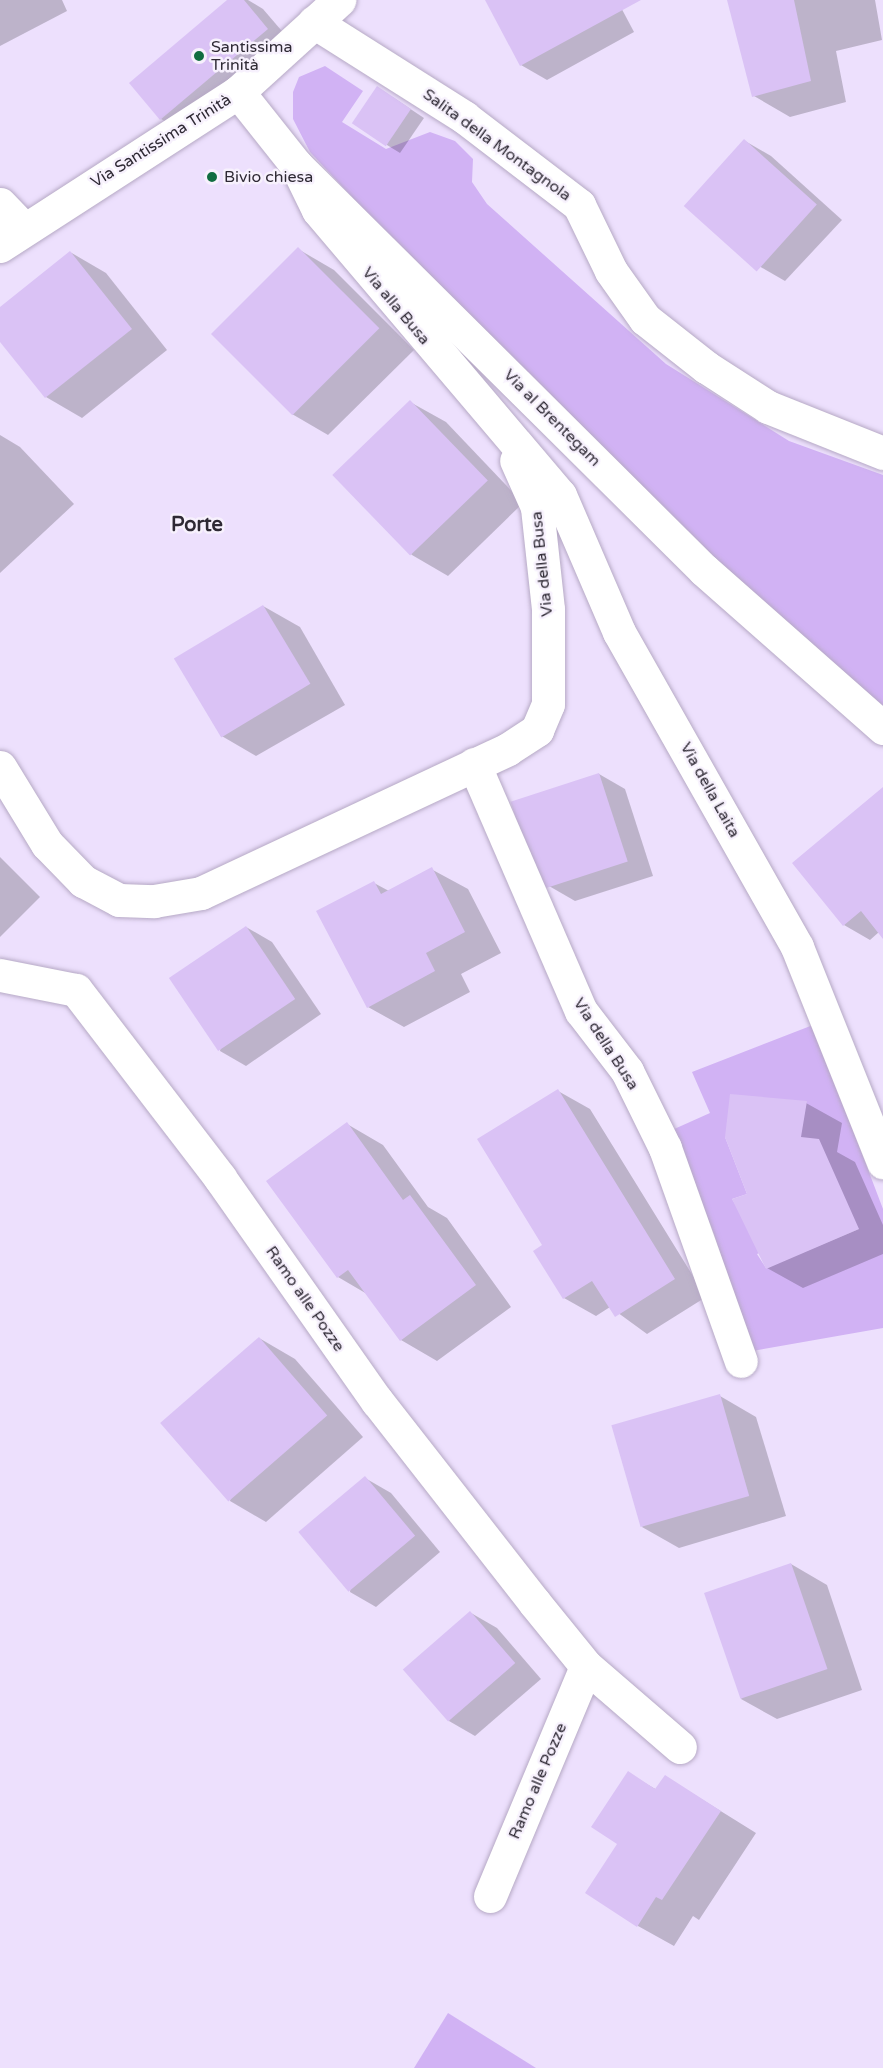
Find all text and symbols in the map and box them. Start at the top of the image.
place label: Santissima Trinità [211,37,293,75]
marker: Santissima Trinità [192,49,206,63]
street label: Salita della Montagnola [419,85,575,205]
street label: Via Santissima Trinità [87,90,235,192]
place label: Bivio chiesa [224,167,313,187]
marker: Bivio chiesa [205,170,219,184]
street label: Via alla Busa [358,263,434,349]
street label: Via al Brentegam [499,365,605,471]
street label: Via della Busa [527,510,557,618]
district label: Porte [171,513,223,537]
street label: Via della Laita [676,739,744,841]
street label: Via della Busa [569,994,643,1094]
street label: Ramo alle Pozze [261,1243,349,1355]
street label: Ramo alle Pozze [505,1720,571,1842]

